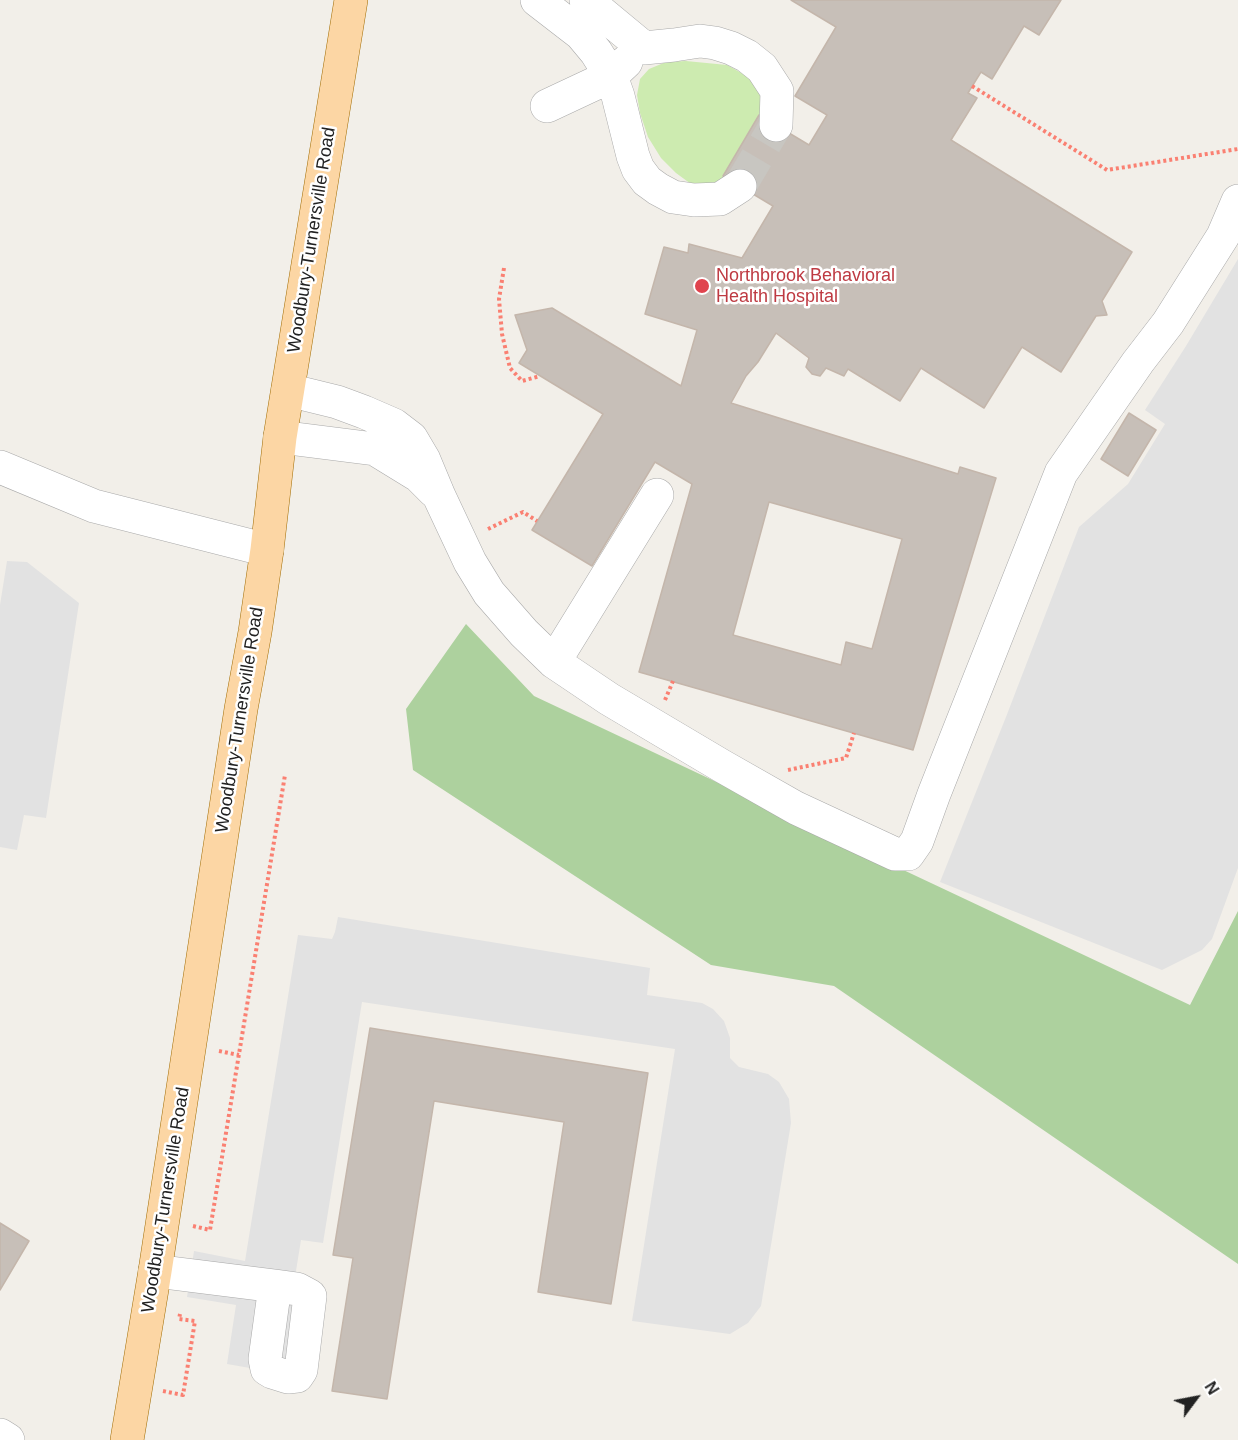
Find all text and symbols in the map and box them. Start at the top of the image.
street label: Woodbury-Turnersville Road [283,126,341,354]
place label: Northbrook Behavioral Health Hospital [716,265,895,308]
marker: Northbrook Behavioral Health Hospital [693,277,711,295]
street label: Woodbury-Turnersville Road [211,606,269,834]
street label: Woodbury-Turnersville Road [137,1086,195,1314]
north arrow [1166,1368,1226,1428]
text: N [1201,1379,1222,1398]

